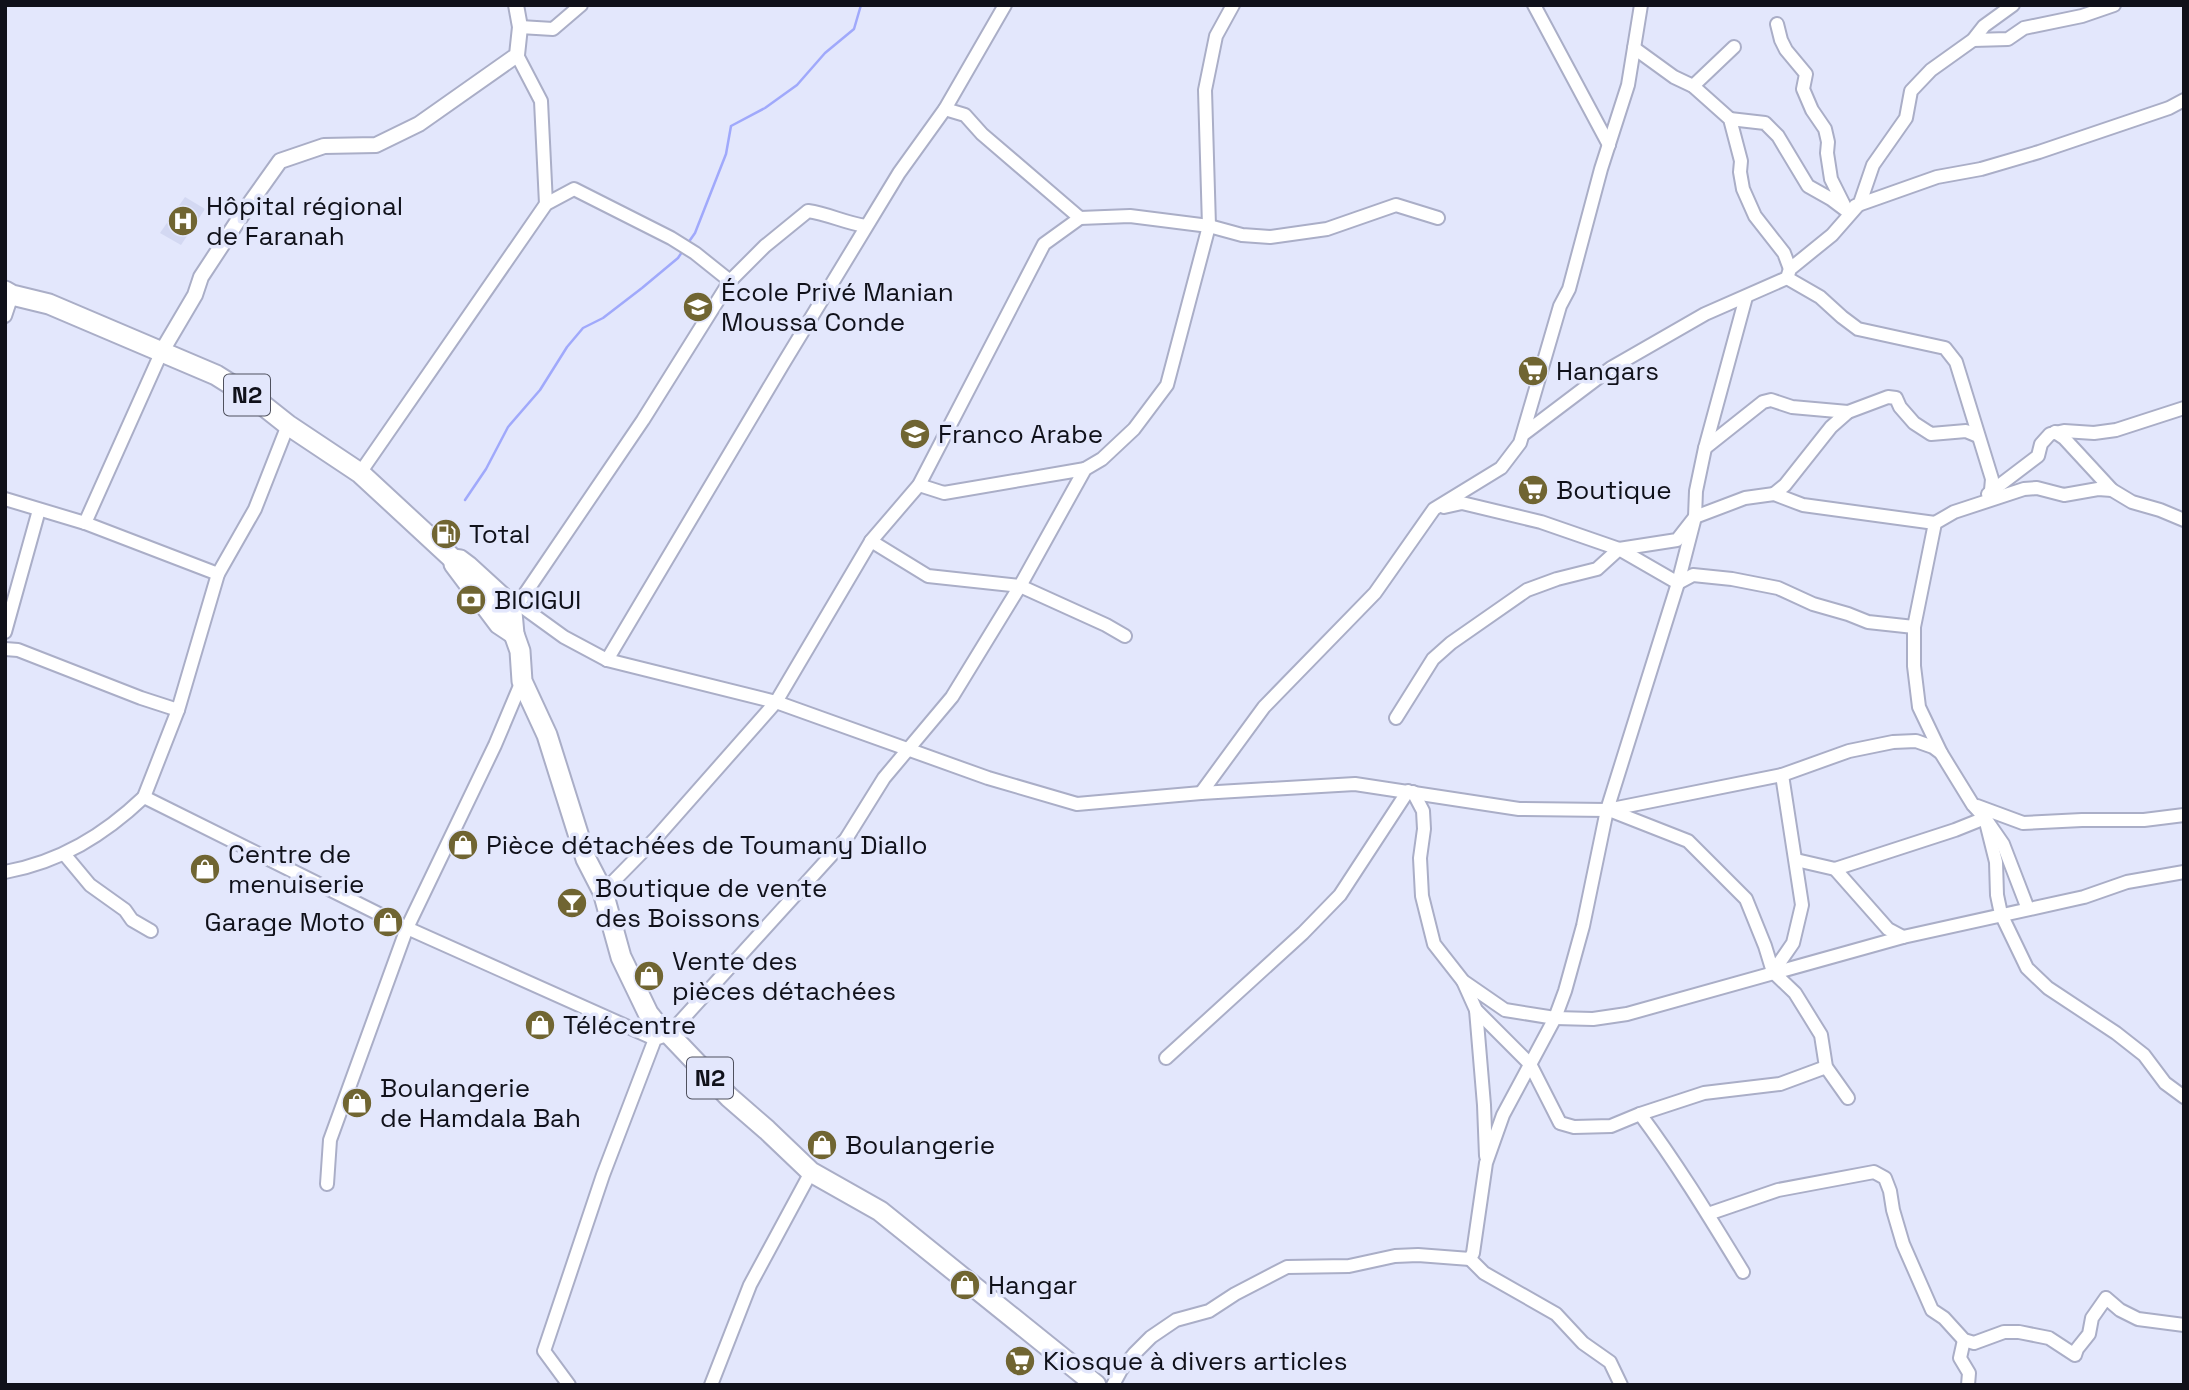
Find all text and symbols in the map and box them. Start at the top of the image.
place label: Hôpital régional de Faranah [206,189,403,253]
hospital icon: Hôpital régional de Faranah [166,204,200,238]
place label: École Privé Manian Moussa Conde [721,275,954,339]
school or university icon: École Privé Manian Moussa Conde [681,290,715,324]
supermarket icon: Hangars [1516,354,1550,388]
place label: Hangars [1556,354,1659,388]
road number: N2 [224,374,270,416]
school or university icon: Franco Arabe [898,417,932,451]
place label: Franco Arabe [938,417,1103,451]
supermarket icon: Boutique [1516,473,1550,507]
place label: Boutique [1556,473,1672,507]
fuel station icon: Total [429,517,463,551]
place label: Total [469,517,530,551]
bank icon: BICIGUI [454,583,488,617]
place label: BICIGUI [494,583,581,617]
shop icon: Pièce détachées de Toumany Diallo [446,828,480,862]
place label: Pièce détachées de Toumany Diallo [486,828,928,862]
place label: Centre de menuiserie [228,837,364,901]
shop icon: Centre de menuiserie [188,852,222,886]
place label: Boutique de vente des Boissons [595,871,827,935]
bar icon: Boutique de vente des Boissons [555,886,589,920]
place label: Garage Moto [205,905,365,939]
shop icon: Garage Moto [371,905,405,939]
place label: Vente des pièces détachées [672,944,896,1008]
shop icon: Vente des pièces détachées [632,959,666,993]
shop icon: Télécentre [523,1008,557,1042]
place label: Télécentre [563,1008,696,1042]
road number: N2 [687,1058,733,1098]
place label: Boulangerie de Hamdala Bah [380,1071,581,1135]
shop icon: Boulangerie de Hamdala Bah [340,1086,374,1120]
shop icon: Boulangerie [805,1128,839,1162]
place label: Boulangerie [845,1128,995,1162]
shop icon: Hangar [948,1268,982,1302]
place label: Hangar [988,1268,1077,1302]
supermarket icon: Kiosque à divers articles [1003,1344,1037,1378]
place label: Kiosque à divers articles [1043,1344,1347,1378]

